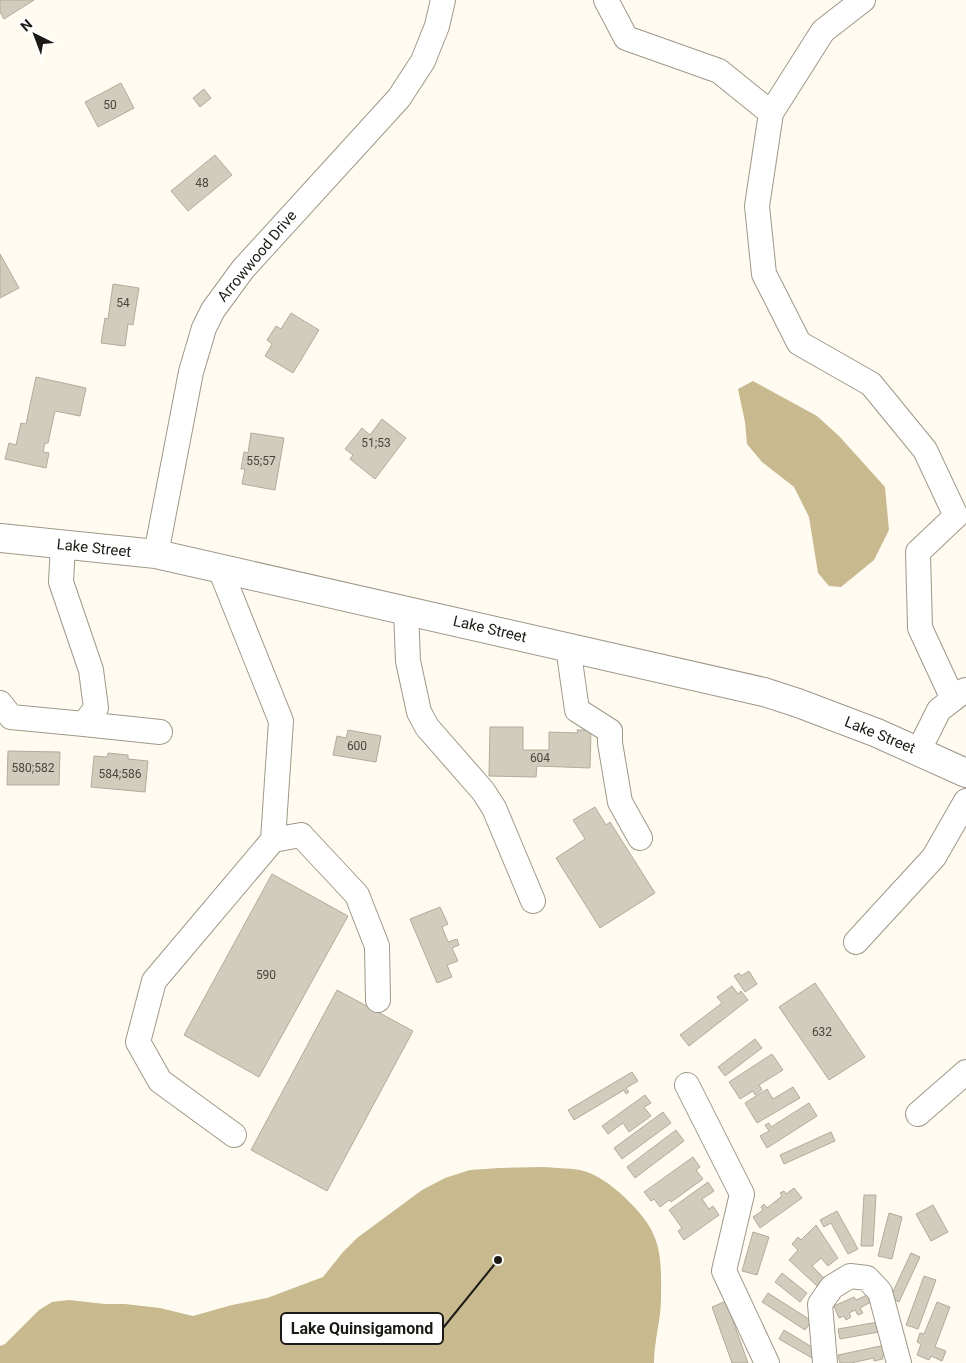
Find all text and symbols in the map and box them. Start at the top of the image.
north arrow [10,10,60,60]
text: N [17,16,35,35]
house number: 50 [103,98,117,112]
house number: 48 [195,176,209,190]
street label: Arrowwood Drive [213,207,301,305]
house number: 54 [116,296,130,310]
house number: 51;53 [361,436,391,450]
house number: 55;57 [246,454,276,468]
street label: Lake Street [56,535,132,561]
street label: Lake Street [451,612,529,646]
street label: Lake Street [842,713,918,757]
house number: 600 [347,739,367,753]
house number: 604 [530,751,550,765]
house number: 580;582 [11,761,55,775]
house number: 584;586 [98,767,142,781]
house number: 590 [256,968,276,982]
house number: 632 [812,1025,832,1039]
callout: Lake Quinsigamond [281,1313,443,1344]
text: Lake Quinsigamond [291,1319,433,1338]

